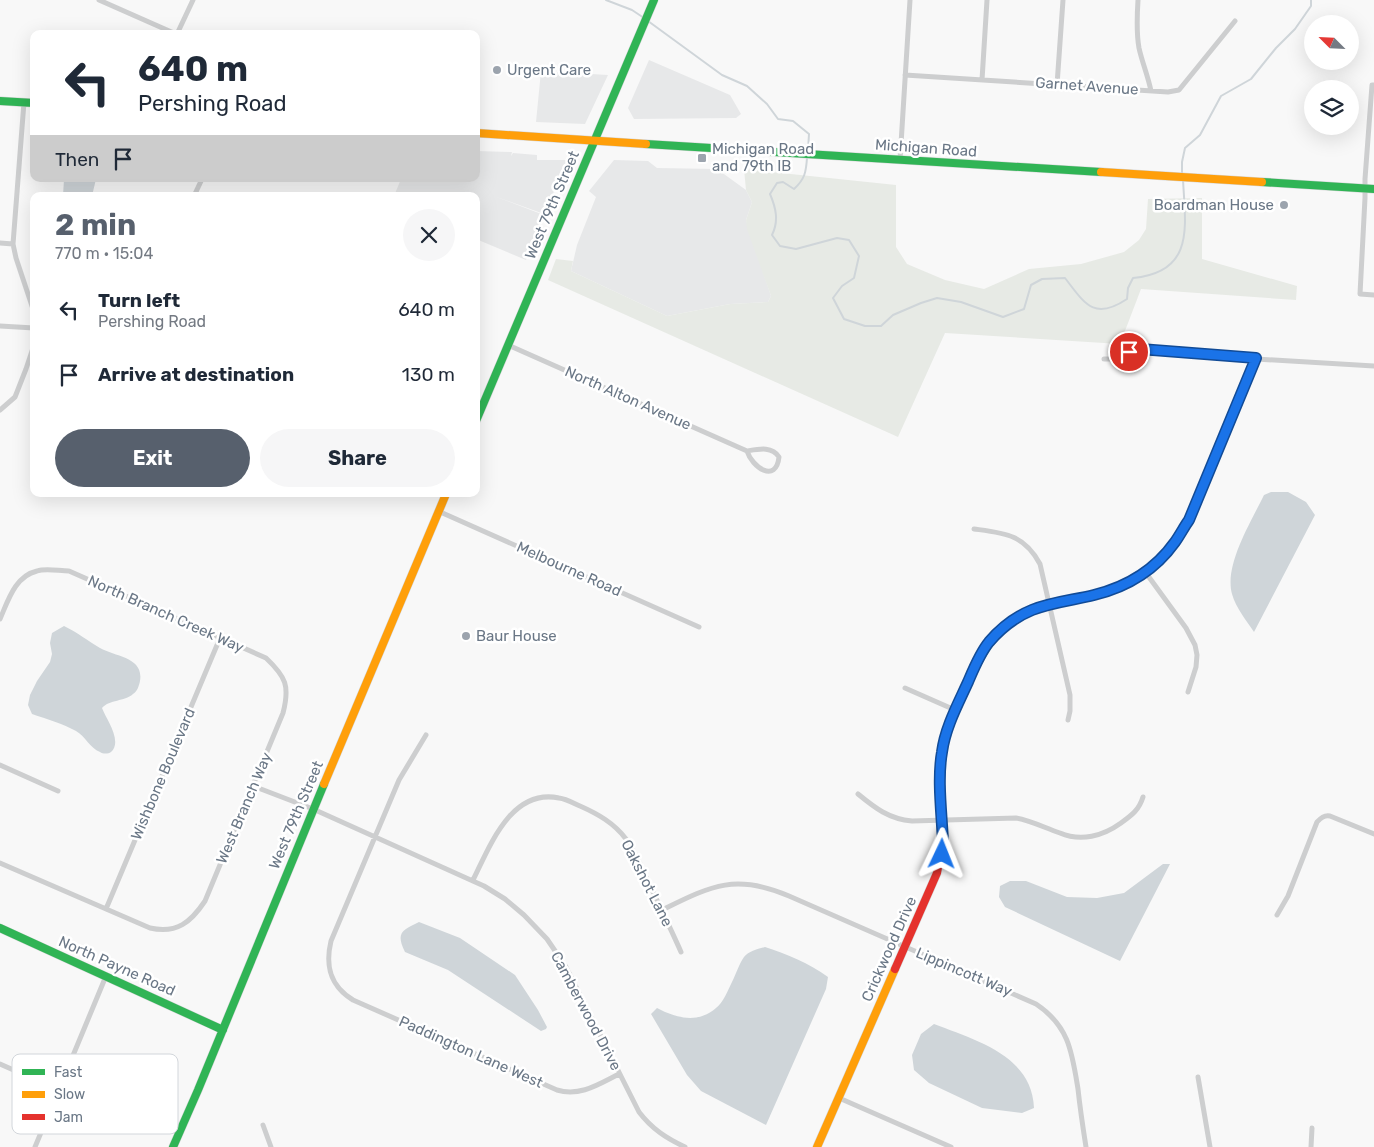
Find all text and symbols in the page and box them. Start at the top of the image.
north arrow [1304,15,1359,70]
map controls [1304,15,1359,135]
text: 640 m [138,48,248,90]
icon: left [55,50,120,115]
place label: Urgent Care [507,61,591,79]
marker: Urgent Care [491,64,503,76]
street label: Garnet Avenue [1035,73,1139,99]
button: layers [1304,80,1359,135]
text: Pershing Road [138,90,287,117]
street label: Michigan Road [874,135,978,161]
place label: Michigan Road and 79th IB [712,140,814,175]
icon: arrive [109,145,137,173]
text: Then [55,148,99,171]
street label: West 79th Street [521,148,583,262]
marker: Michigan Road and 79th IB [696,152,708,164]
place label: Boardman House [1154,196,1274,214]
marker: Boardman House [1278,199,1290,211]
text: 2 min [55,207,136,243]
button: close [403,209,455,261]
text: 770 m · 15:04 [55,244,153,263]
text: Turn left [98,289,180,312]
icon: left [55,296,83,324]
text: 640 m [398,298,455,321]
text: Pershing Road [98,312,206,331]
pin [1108,331,1150,373]
icon: arrive [1115,338,1143,366]
icon: arrive [55,361,83,389]
street label: North Alton Avenue [562,362,694,434]
text: Arrive at destination [98,363,294,386]
text: 130 m [402,363,455,386]
button: Exit [55,429,250,487]
button: Share [260,429,455,487]
street label: Melbourne Road [514,538,624,600]
street label: North Branch Creek Way [85,571,247,657]
place label: Baur House [476,627,557,645]
marker: Baur House [460,630,472,642]
street label: Wishbone Boulevard [127,705,199,843]
street label: West Branch Way [212,750,276,866]
street label: West 79th Street [265,758,327,872]
position arrow [915,827,967,879]
street label: Oakshot Lane [617,837,677,929]
street label: Crickwood Drive [858,894,920,1004]
street label: North Payne Road [56,932,178,1000]
street label: Lippincott Way [913,944,1015,1000]
street label: Camberwood Drive [547,948,625,1074]
street label: Paddington Lane West [396,1012,546,1092]
legend [12,1054,178,1134]
text: Fast [54,1064,83,1081]
text: Slow [54,1086,85,1103]
text: Jam [54,1109,83,1126]

